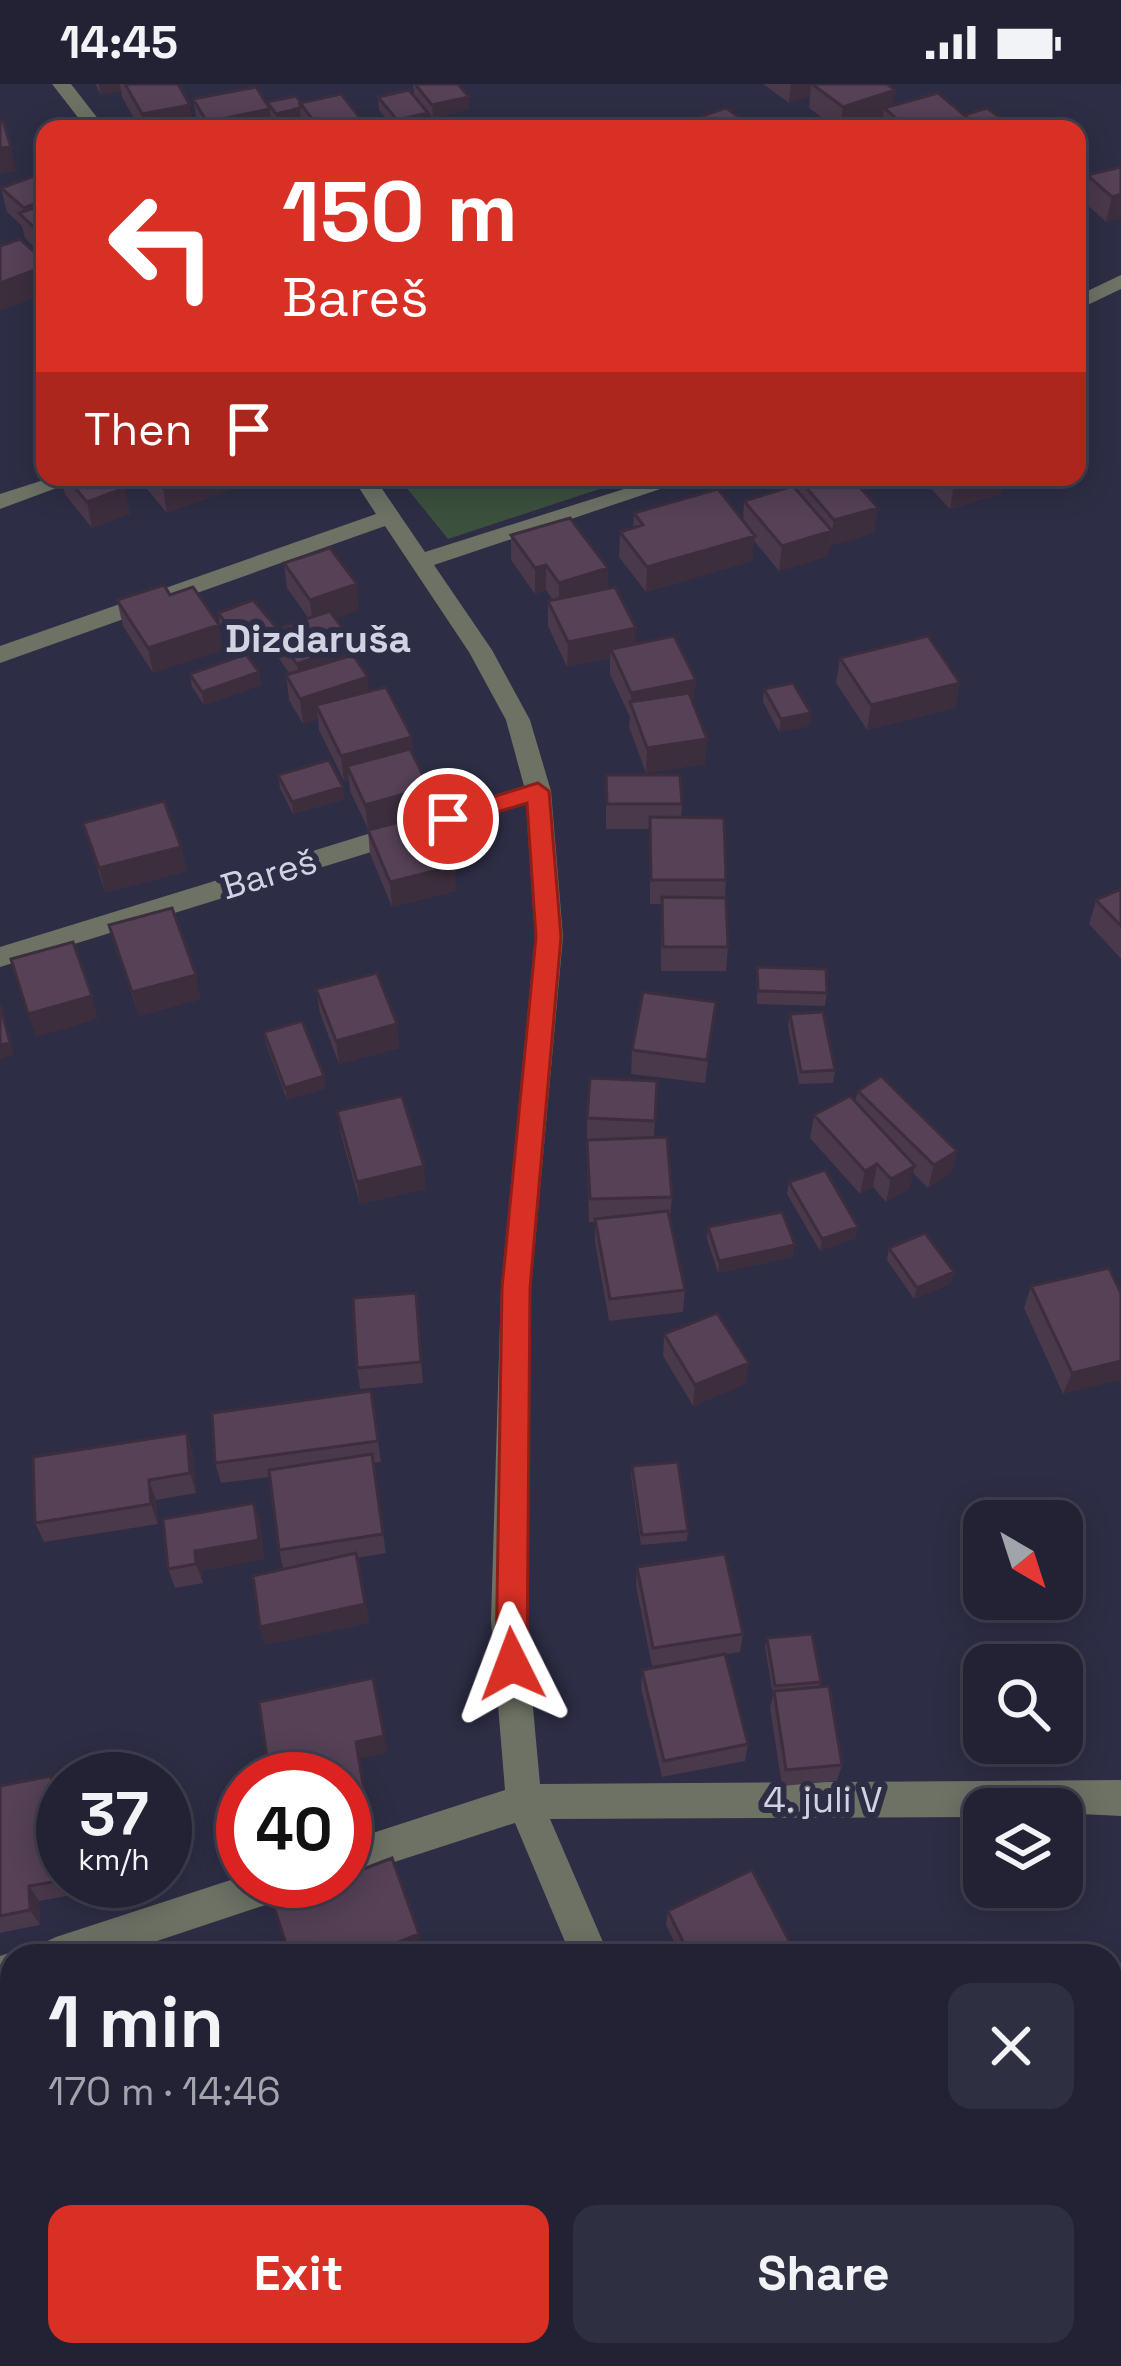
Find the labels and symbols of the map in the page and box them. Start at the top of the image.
district label: Dizdaruša [225,614,411,663]
pin [397,768,499,870]
street label: Bareš [216,838,322,910]
north arrow [963,1500,1083,1620]
position arrow [449,1601,575,1727]
speed limit sign: 40 [216,1752,372,1908]
street label: 4. juli V [763,1777,883,1823]

